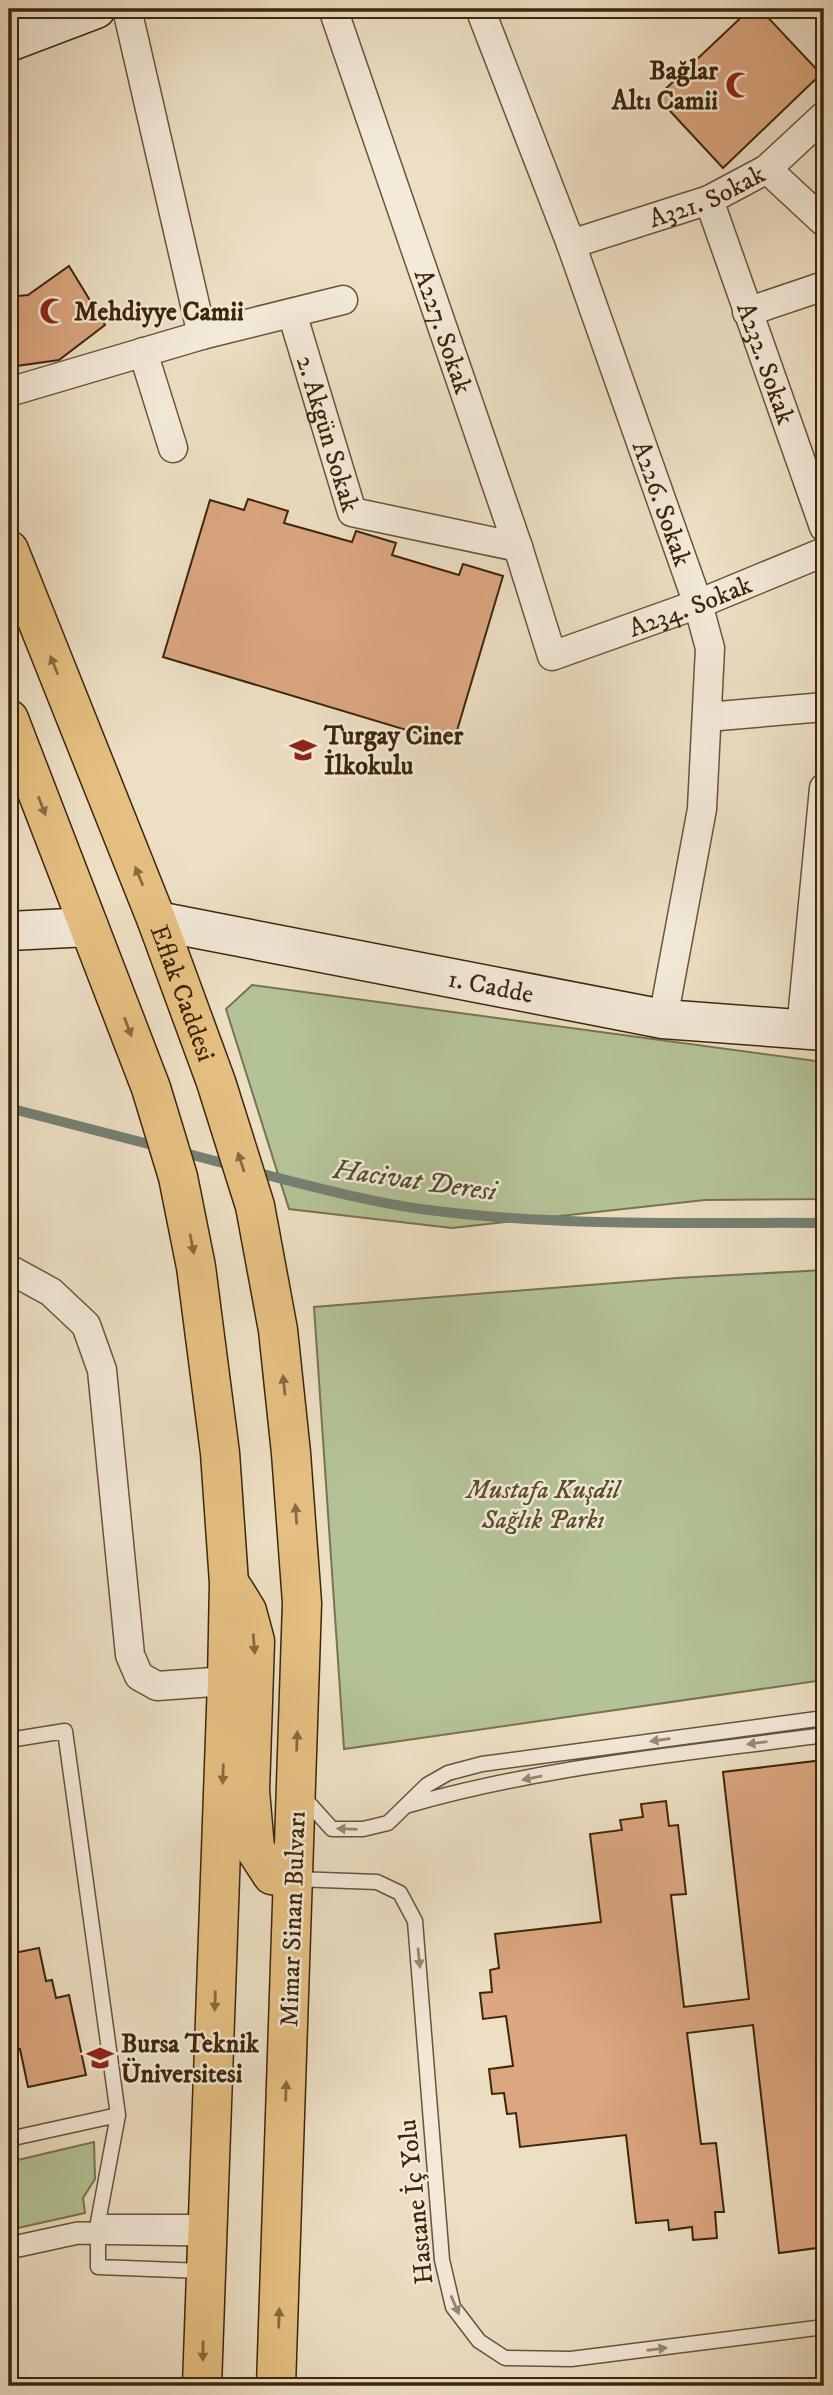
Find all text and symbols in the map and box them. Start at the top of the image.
place label: Bağlar Altı Camii [611,55,718,118]
mosque icon: Bağlar Altı Camii [724,70,754,100]
street label: A321. Sokak [645,158,771,236]
street label: A227. Sokak [406,265,479,399]
mosque icon: Mehdiyye Camii [38,296,68,326]
place label: Mehdiyye Camii [74,296,244,329]
street label: A232. Sokak [728,298,802,429]
street label: 2. Akgün Sokak [288,352,366,516]
street label: A226. Sokak [624,437,698,571]
street label: A234. Sokak [624,568,757,645]
one-way arrow [49,654,60,675]
place label: Turgay Ciner İlkokulu [323,720,464,783]
school or university icon: Turgay Ciner İlkokulu [288,735,318,765]
one-way arrow [37,795,48,816]
one-way arrow [133,865,144,886]
street label: Eflak Caddesi [142,921,222,1066]
street label: 1. Cadde [445,963,536,1012]
one-way arrow [122,1016,133,1037]
one-way arrow [235,1151,246,1172]
water label: Hacivat Deresi [330,1152,500,1209]
one-way arrow [186,1233,197,1255]
one-way arrow [278,1374,289,1396]
park label: Mustafa Kuşdil Sağlık Parkı [464,1474,623,1537]
one-way arrow [290,1502,301,1524]
one-way arrow [249,1634,260,1656]
one-way arrow [292,1730,303,1752]
one-way arrow [648,1735,670,1746]
one-way arrow [745,1738,767,1749]
one-way arrow [218,1763,229,1785]
one-way arrow [521,1772,543,1783]
street label: Mimar Sinan Bulvarı [273,1811,314,2028]
one-way arrow [336,1823,358,1835]
one-way arrow [413,1947,424,1969]
one-way arrow [209,1991,220,2013]
place label: Bursa Teknik Üniversitesi [121,2028,260,2091]
school or university icon: Bursa Teknik Üniversitesi [85,2043,115,2073]
one-way arrow [281,2079,292,2101]
street label: Hastane İç Yolu [390,2118,442,2286]
one-way arrow [449,2295,460,2316]
one-way arrow [273,2307,284,2329]
one-way arrow [197,2340,209,2362]
one-way arrow [646,2343,668,2354]

